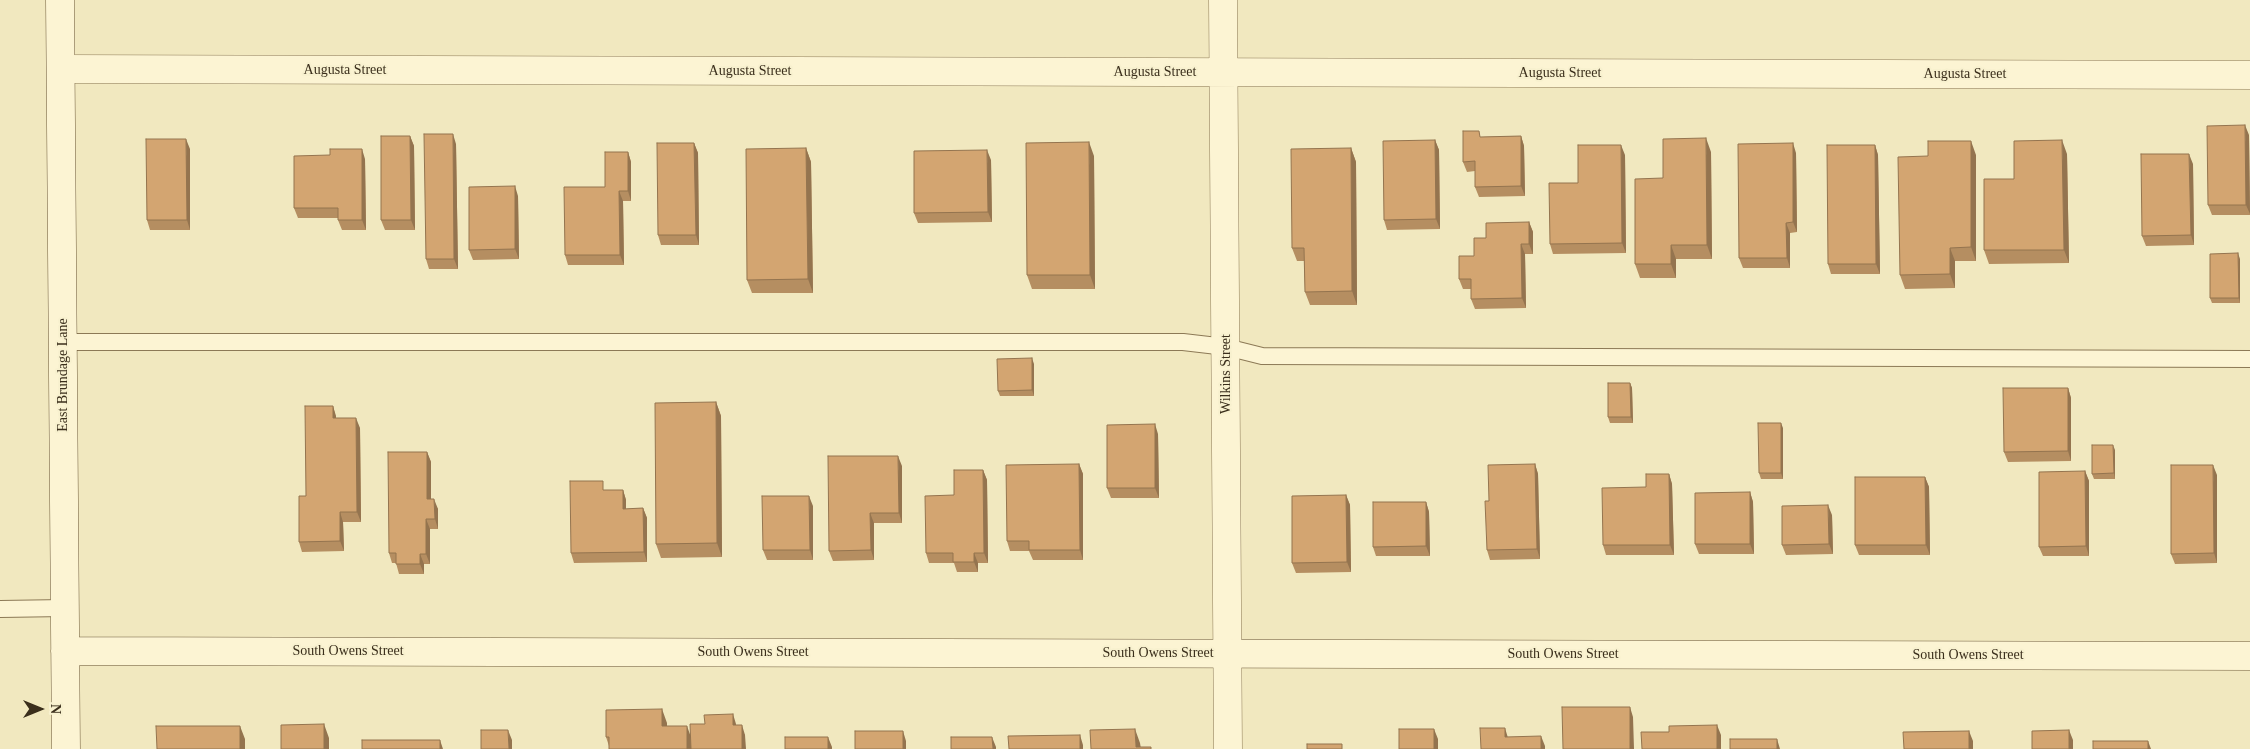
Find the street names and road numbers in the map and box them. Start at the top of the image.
street label: Augusta Street [304,62,386,78]
street label: Augusta Street [709,63,791,79]
street label: Augusta Street [1114,64,1196,80]
street label: Augusta Street [1519,65,1601,81]
street label: Augusta Street [1924,66,2006,82]
street label: East Brundage Lane [55,318,71,432]
street label: Wilkins Street [1218,334,1234,414]
street label: South Owens Street [292,643,404,659]
street label: South Owens Street [697,644,809,660]
street label: South Owens Street [1102,645,1214,661]
street label: South Owens Street [1507,646,1619,662]
street label: South Owens Street [1912,647,2024,663]

